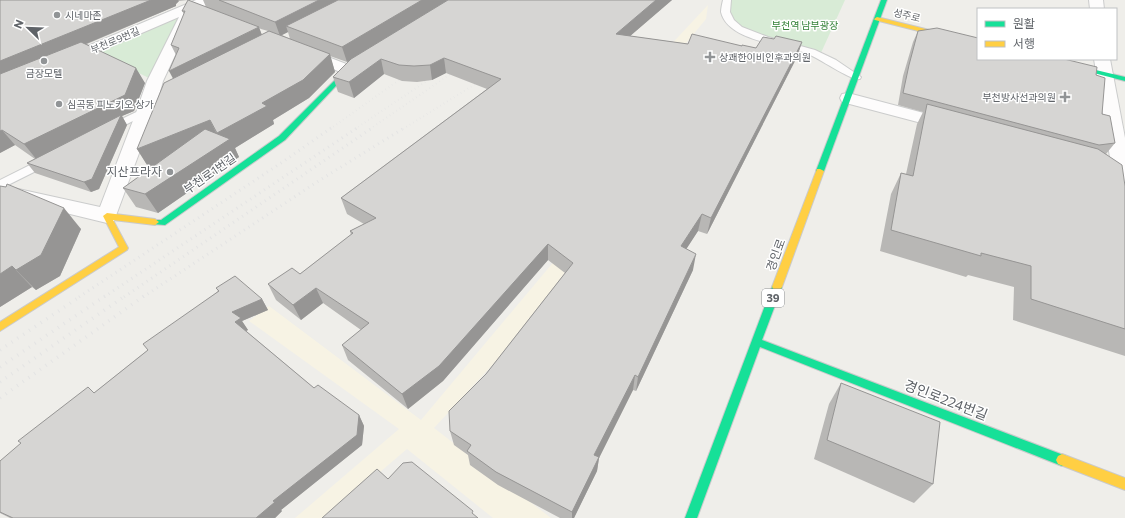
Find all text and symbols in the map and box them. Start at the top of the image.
street label: 성주로 [892,6,922,24]
north arrow [8,8,48,48]
legend [977,8,1117,60]
place label: 시네마존 [65,9,102,21]
marker: 시네마존 [52,10,62,20]
text: 원활 [1013,16,1035,30]
text: N [11,18,26,30]
park label: 부천역 남부광장 [772,19,838,31]
street label: 부천로9번길 [89,24,141,56]
text: 서행 [1013,36,1035,50]
marker: 상쾌한이비인후과의원 [704,51,716,63]
place label: 상쾌한이비인후과의원 [719,51,811,63]
marker: 금장모텔 [39,56,49,66]
place label: 금장모텔 [26,67,62,79]
place label: 부천방사선과의원 [982,91,1056,103]
marker: 부천방사선과의원 [1059,91,1071,103]
place label: 심곡동 피노키오 상가 [67,98,154,110]
marker: 심곡동 피노키오 상가 [54,99,64,109]
street label: 부천로1번길 [181,150,238,196]
place label: 지산프라자 [107,164,162,178]
marker: 지산프라자 [165,167,175,177]
street label: 경인로 [763,237,787,273]
road number: 39 [762,289,784,307]
street label: 경인로224번길 [902,376,990,423]

